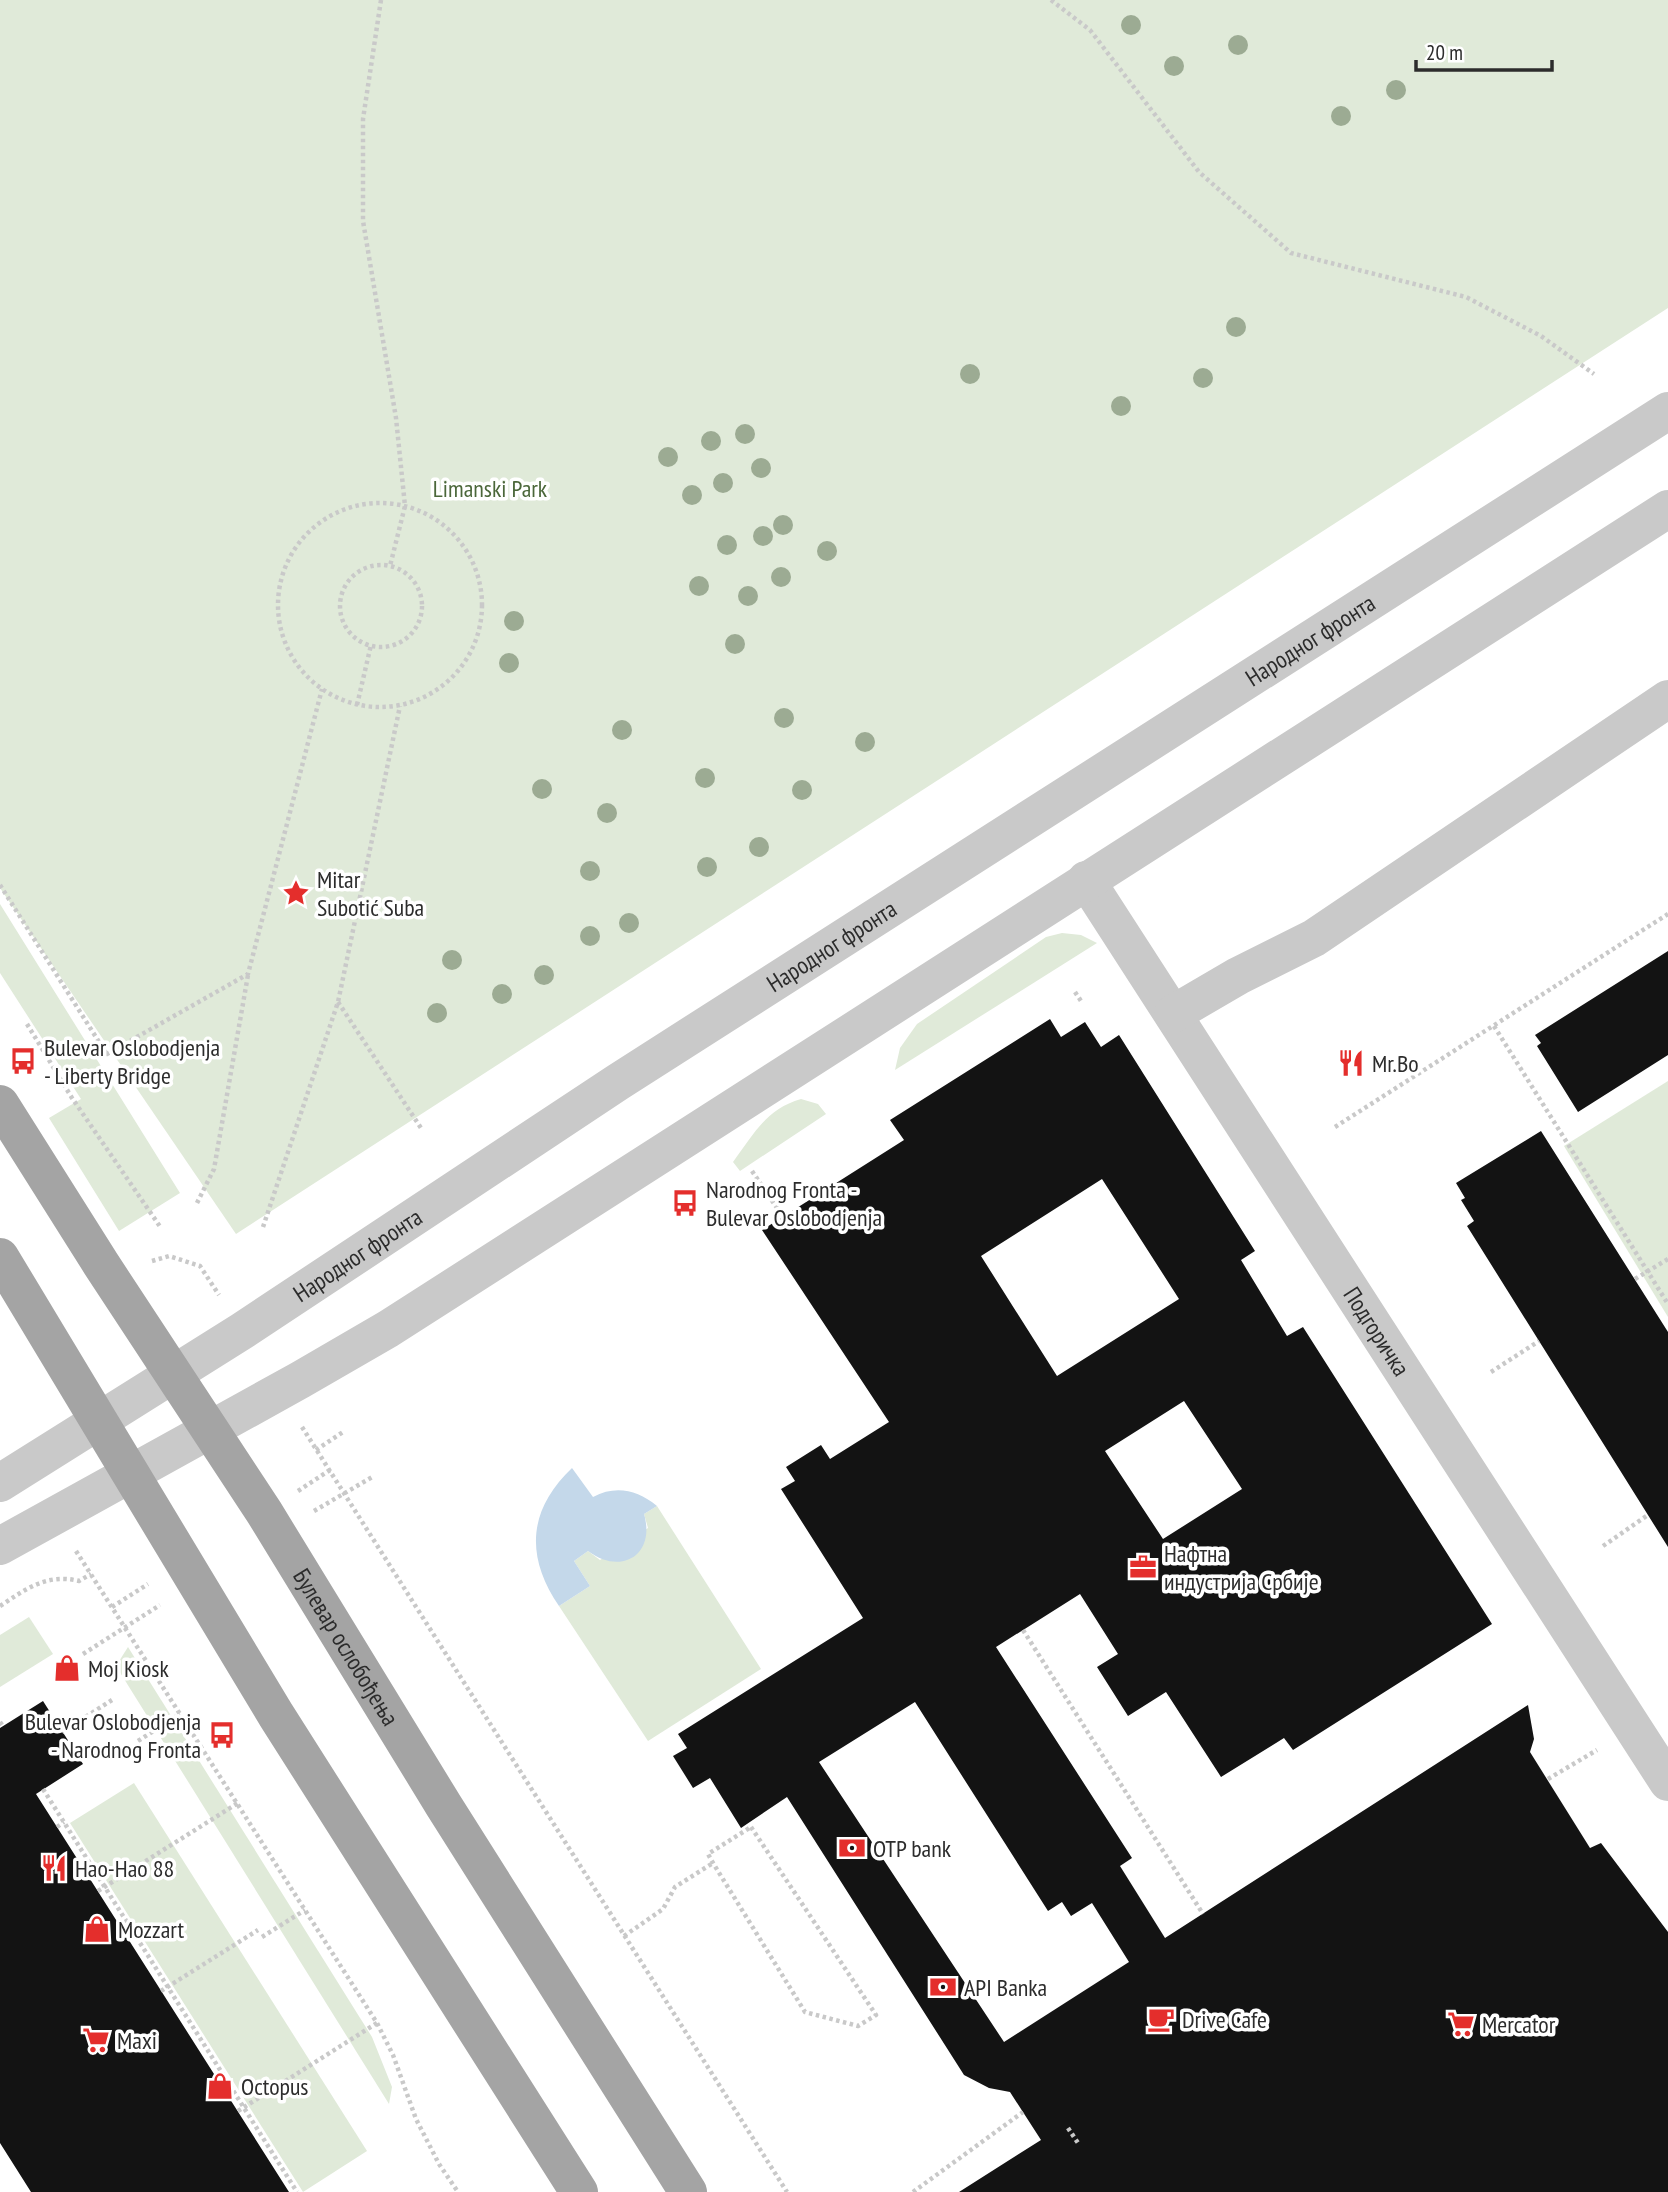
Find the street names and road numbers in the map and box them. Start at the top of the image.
street label: Народног фронта [1239,587,1381,693]
street label: Народног фронта [761,893,902,999]
street label: Народног фронта [287,1201,428,1308]
street label: Подгоричка [1337,1281,1417,1382]
street label: Булевар ослобођења [287,1562,406,1731]

